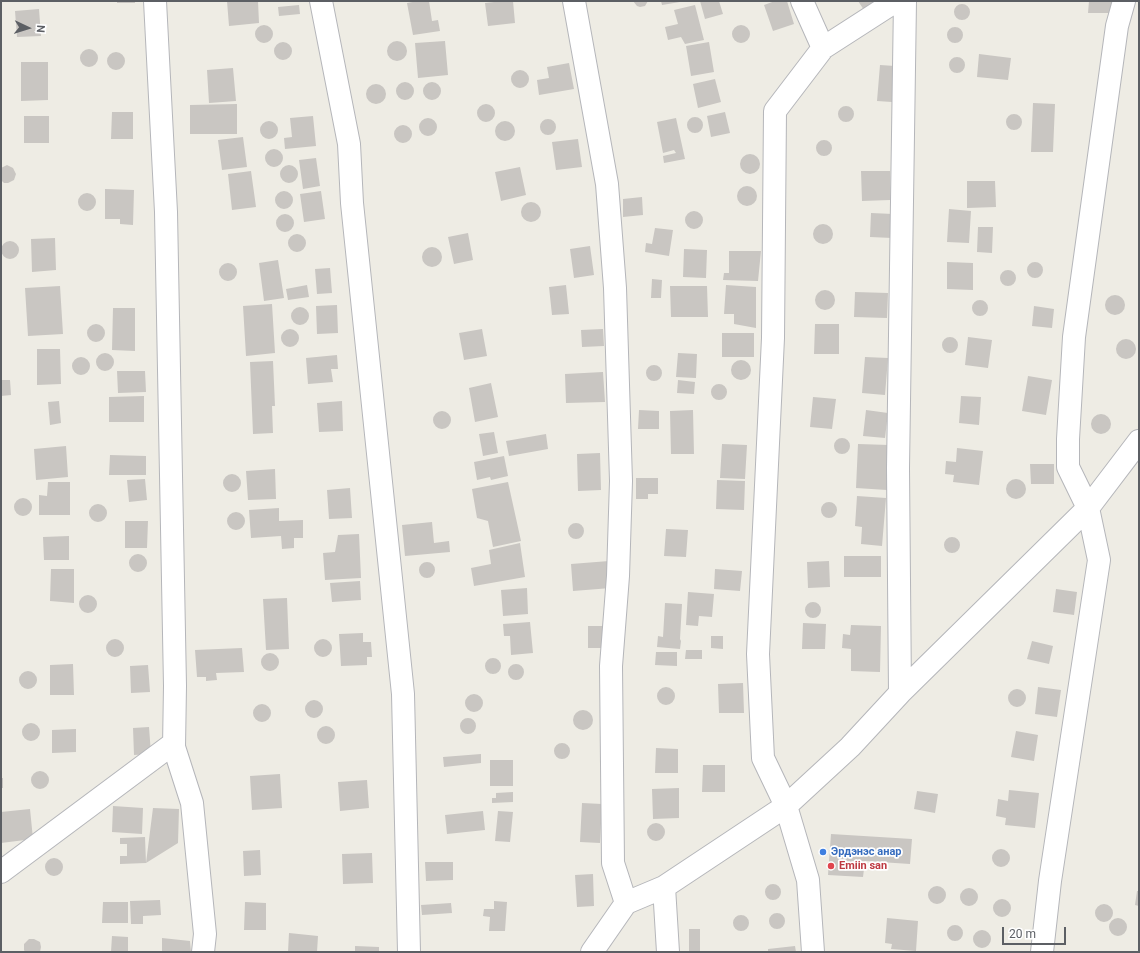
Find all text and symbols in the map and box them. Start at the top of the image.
north arrow [8,8,48,48]
text: N [34,25,47,33]
place label: Эрдэнэс анар [831,845,901,859]
marker: Эрдэнэс анар [818,847,828,857]
place label: Emiin san [839,859,887,873]
marker: Emiin san [826,861,836,871]
scale bar [1004,919,1068,945]
text: 20 m [1009,927,1036,941]

